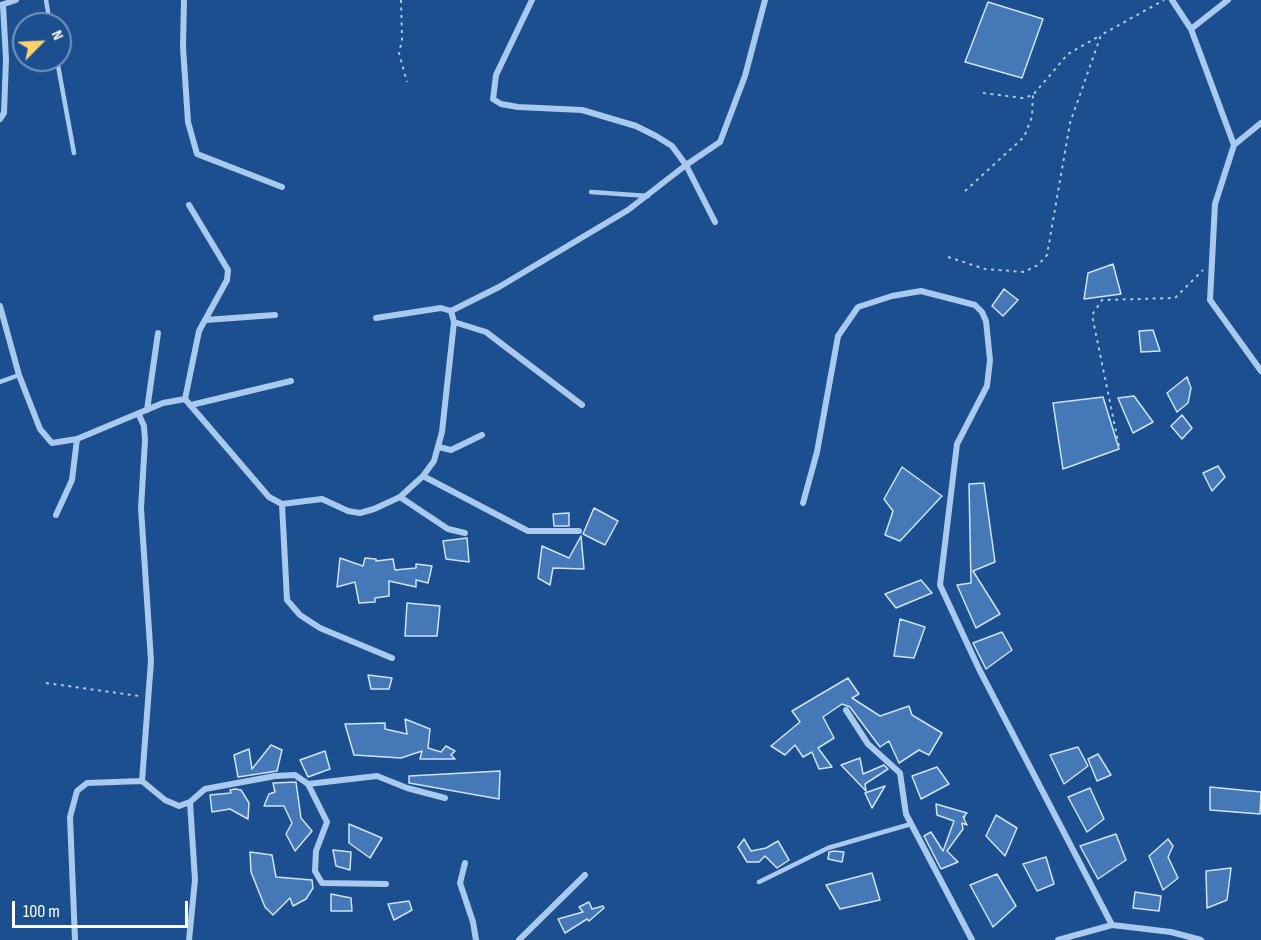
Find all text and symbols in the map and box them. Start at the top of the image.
north arrow [12,12,72,72]
text: N [47,28,67,43]
scale bar [15,889,190,927]
text: 100 m [23,901,60,922]

